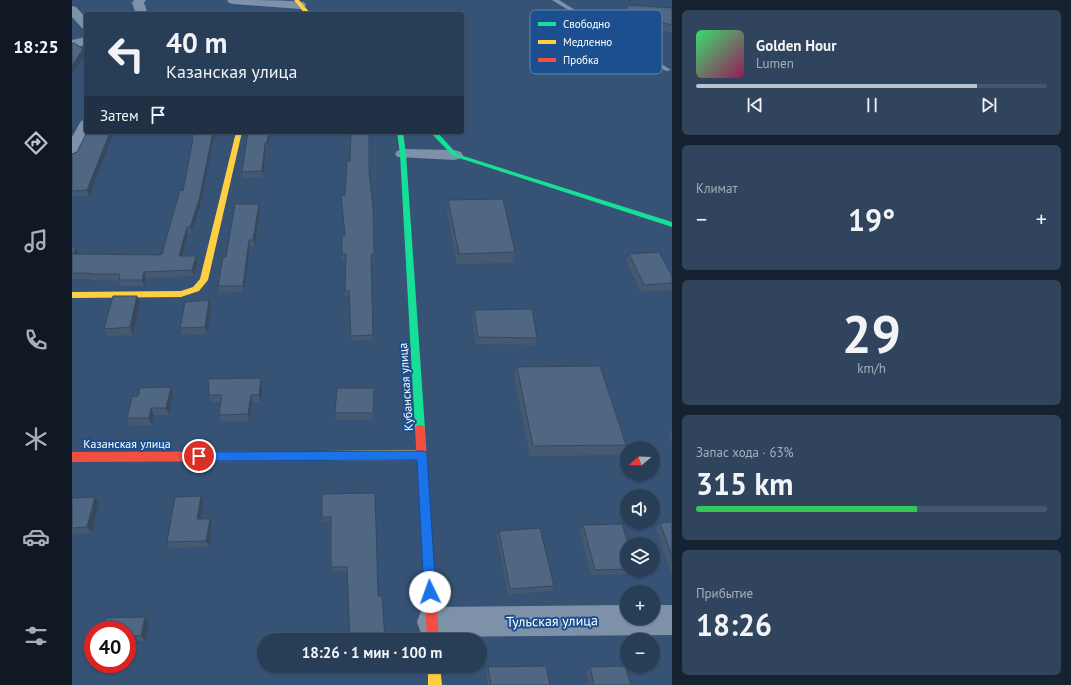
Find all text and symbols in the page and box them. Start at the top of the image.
legend [530,10,662,74]
text: Свободно [563,17,610,31]
text: 40 m [166,24,227,61]
icon: left [100,28,152,80]
text: 18:25 [13,35,59,58]
text: Медленно [563,35,612,49]
text: Golden Hour [756,36,836,55]
text: Пробка [563,53,599,67]
text: Lumen [756,55,794,72]
text: Казанская улица [166,60,297,83]
icon: previous [744,94,766,116]
icon: pause [861,94,883,116]
icon: next [978,94,1000,116]
icon: arrive [147,104,169,126]
text: Затем [100,106,139,125]
icon: directions [22,129,50,157]
text: Климат [696,180,738,197]
text: 19° [848,200,895,239]
text: − [696,205,707,233]
text: + [1036,205,1047,233]
icon: music [22,227,50,255]
text: 29 [842,300,901,367]
icon: phone [22,326,50,354]
street label: Кубанская улица [395,342,416,432]
text: km/h [857,360,886,377]
icon: climate [22,425,50,453]
street label: Казанская улица [83,436,171,451]
pin [182,439,216,473]
north arrow [620,441,660,481]
map controls [620,441,660,673]
text: Запас хода · 63% [696,444,794,461]
icon: arrive [188,445,210,467]
text: 315 km [696,464,794,503]
button: sound [620,489,660,529]
icon: car [22,523,50,551]
button: layers [620,537,660,577]
position arrow [409,571,451,613]
button: + [620,585,660,625]
text: Прибытие [696,585,753,602]
text: 18:26 [696,605,772,644]
street label: Тульская улица [506,611,598,631]
speed limit sign: 40 [84,621,136,673]
icon: filters [22,622,50,650]
button: − [620,633,660,673]
text: 18:26 · 1 мин · 100 m [302,643,442,662]

